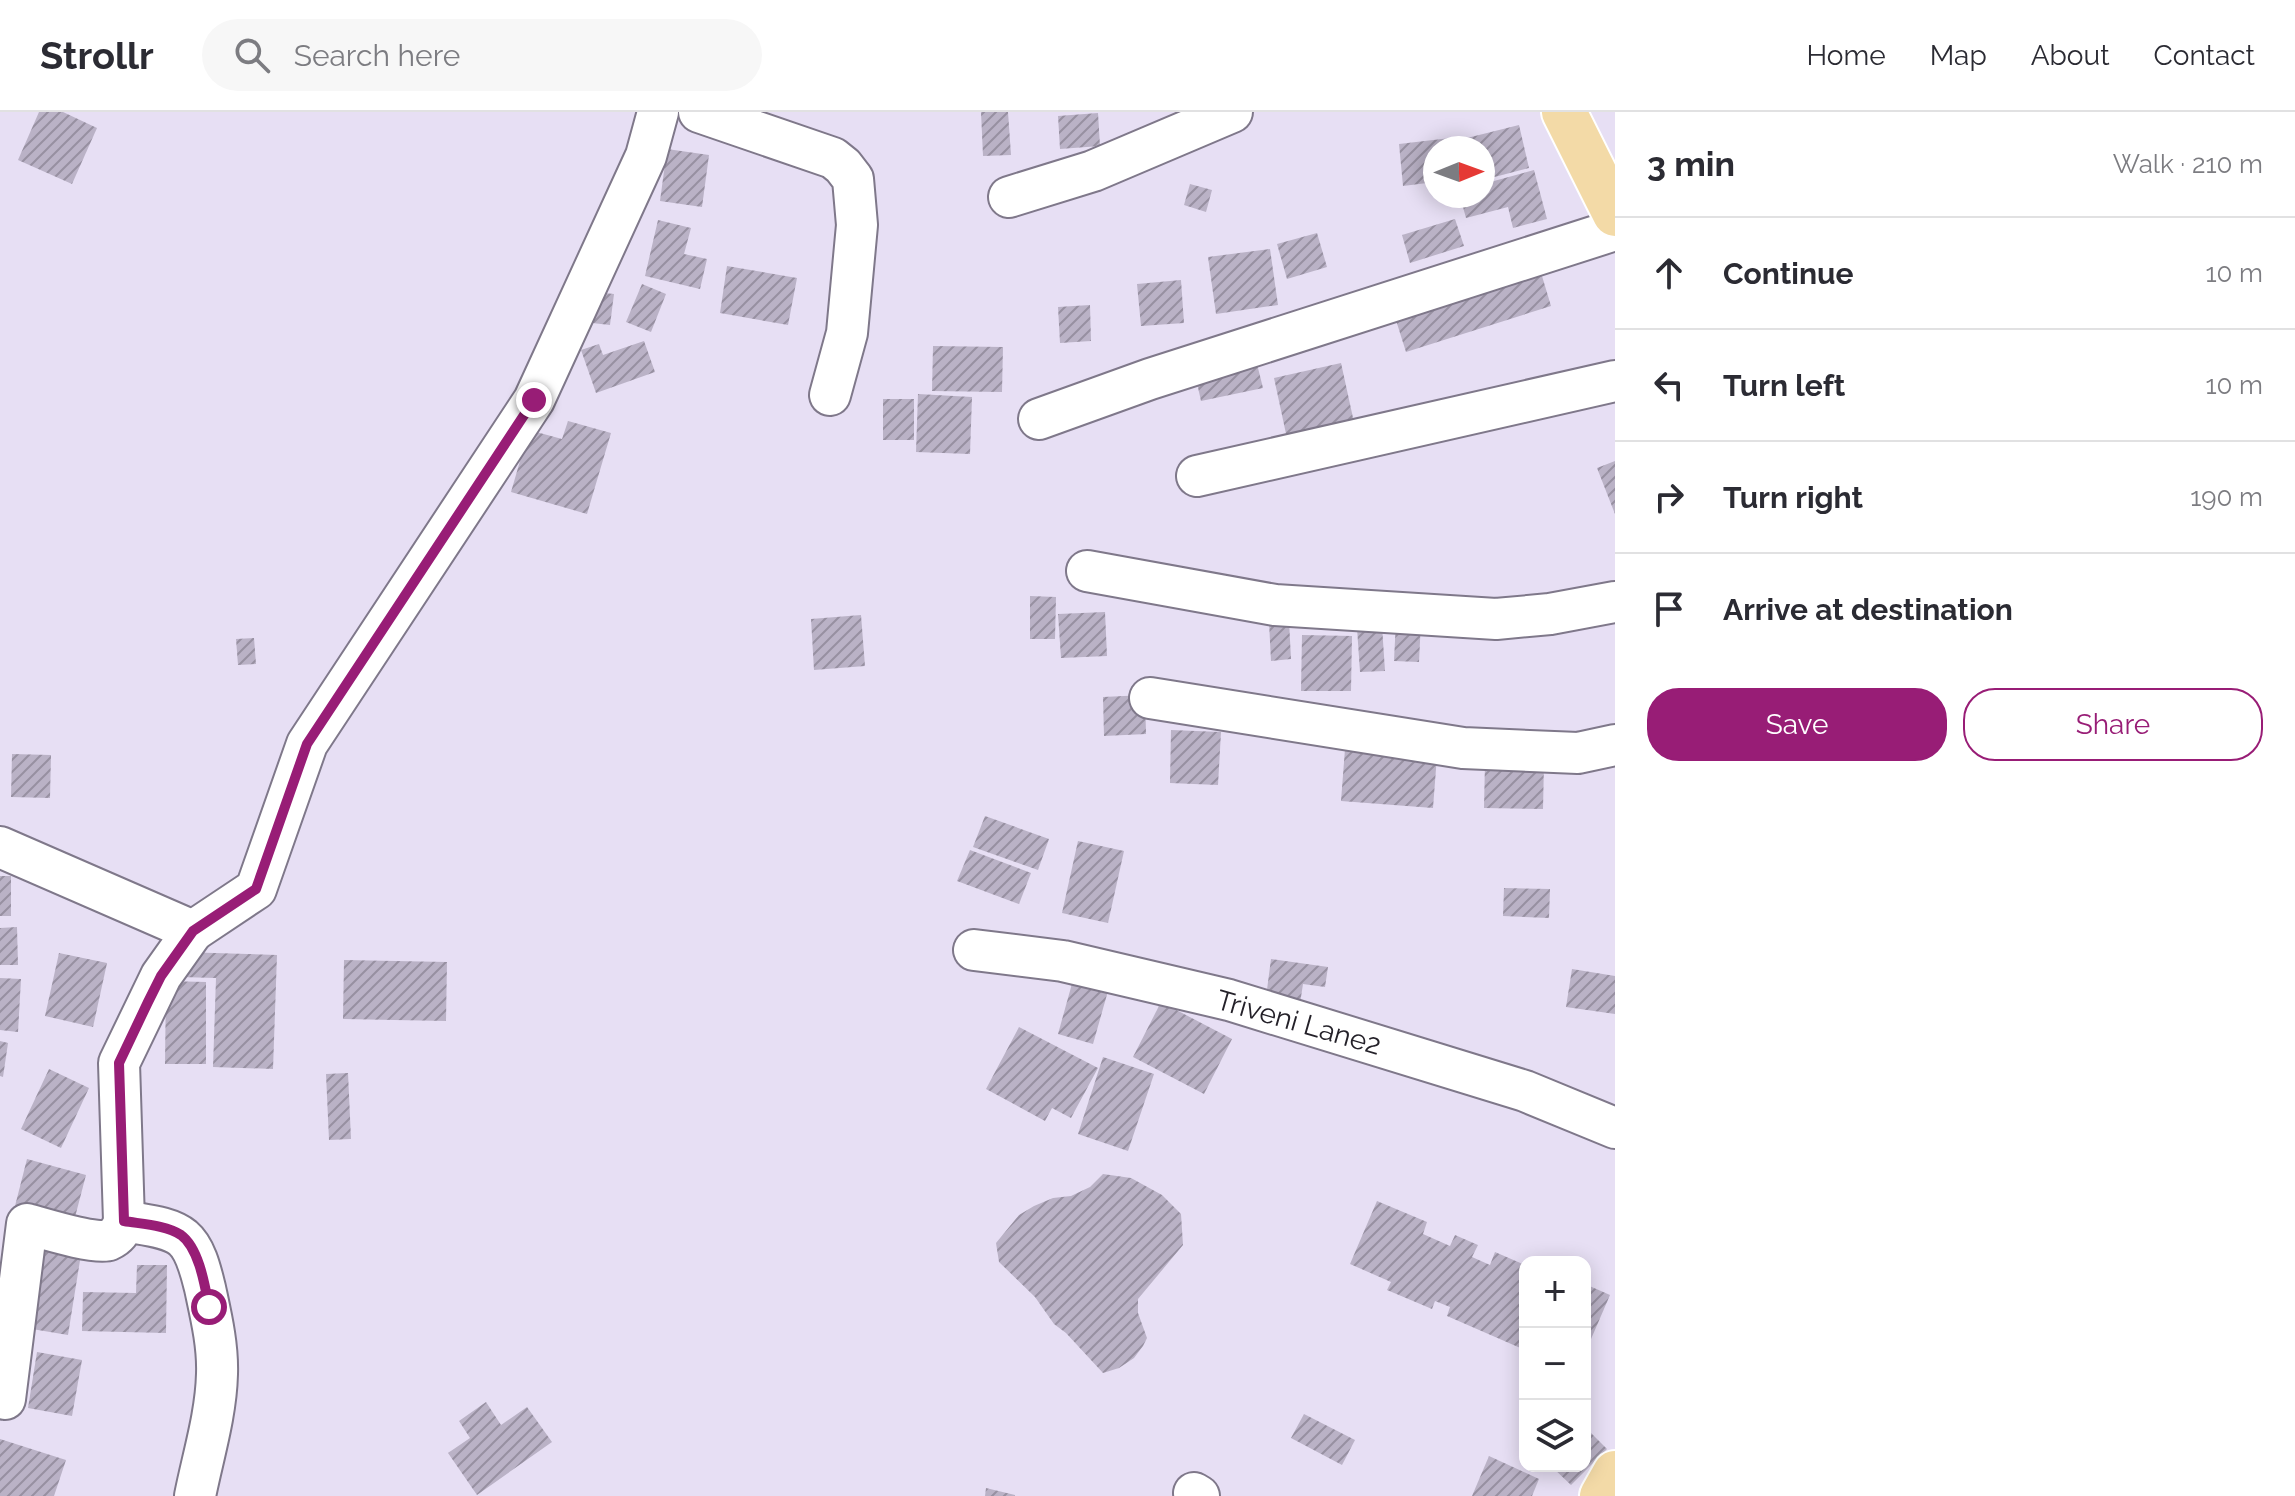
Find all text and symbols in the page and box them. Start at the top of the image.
search box [202,19,762,91]
text: Strollr [40,33,154,78]
icon: search [230,33,274,77]
text: Search here [294,38,460,73]
text: Home [1806,39,1886,72]
text: Map [1930,39,1987,72]
text: About [2031,39,2110,72]
text: Contact [2154,39,2255,72]
north arrow [1423,136,1495,208]
text: 3 min [1647,144,1735,184]
text: Walk · 210 m [2113,149,2263,179]
icon: ahead [1647,251,1691,295]
text: Continue [1723,256,1854,291]
text: 10 m [2205,258,2263,288]
icon: left [1647,363,1691,407]
text: Turn left [1723,368,1845,403]
text: 10 m [2205,370,2263,400]
route end [516,382,552,418]
icon: right [1647,475,1691,519]
text: Turn right [1723,480,1863,515]
text: 190 m [2190,482,2263,512]
icon: arrive [1647,587,1691,631]
text: Arrive at destination [1723,592,2013,627]
button: Save [1647,688,1947,761]
button: Share [1963,688,2263,761]
street label: Triveni Lane2 [1213,983,1385,1062]
map controls [1519,1256,1591,1472]
button: + [1519,1256,1591,1328]
route start [191,1289,227,1325]
button: − [1519,1328,1591,1400]
button: layers [1519,1400,1591,1472]

